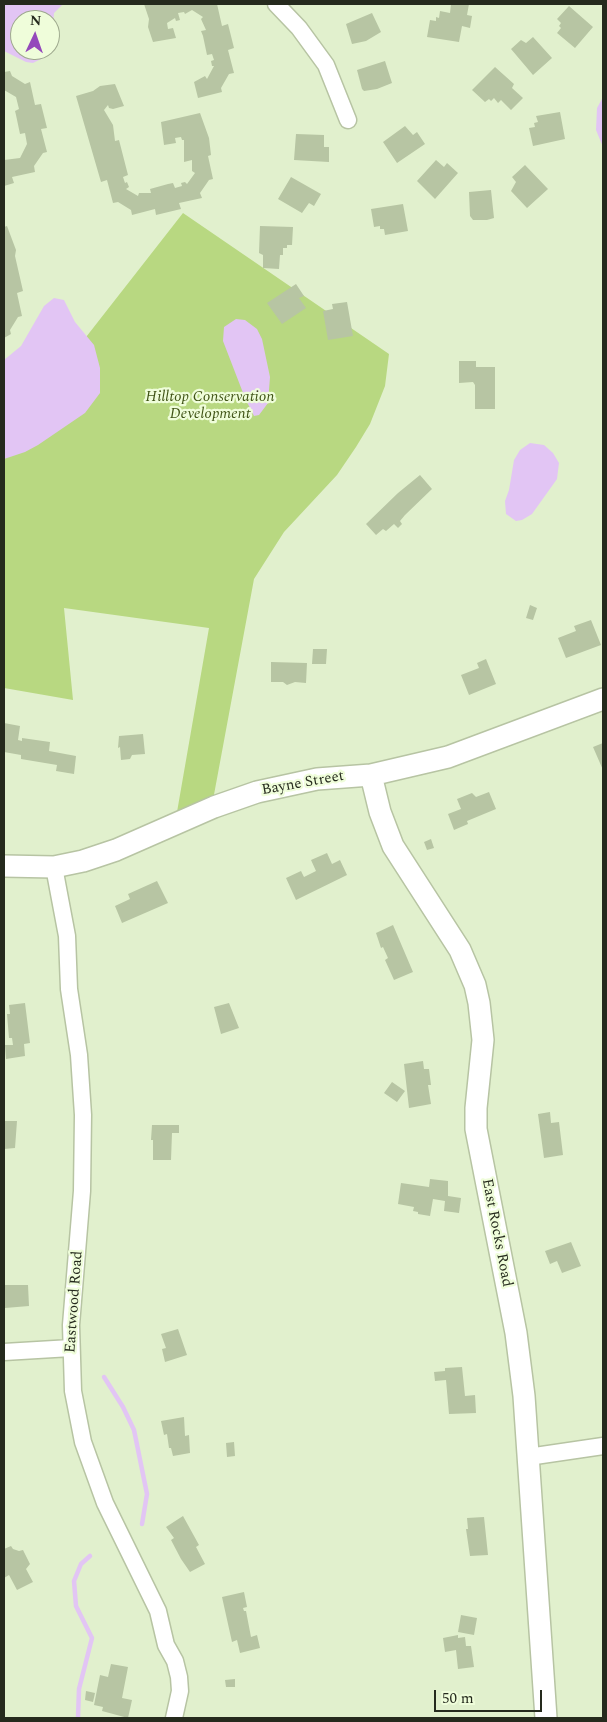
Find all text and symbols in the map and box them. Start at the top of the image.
north arrow [10,10,60,60]
text: N [29,10,42,31]
park label: Hilltop Conservation Development [146,389,274,424]
street label: Bayne Street [260,768,346,800]
street label: East Rocks Road [477,1177,515,1289]
street label: Eastwood Road [62,1250,88,1354]
scale bar [437,1680,544,1712]
text: 50 m [442,1687,474,1710]

